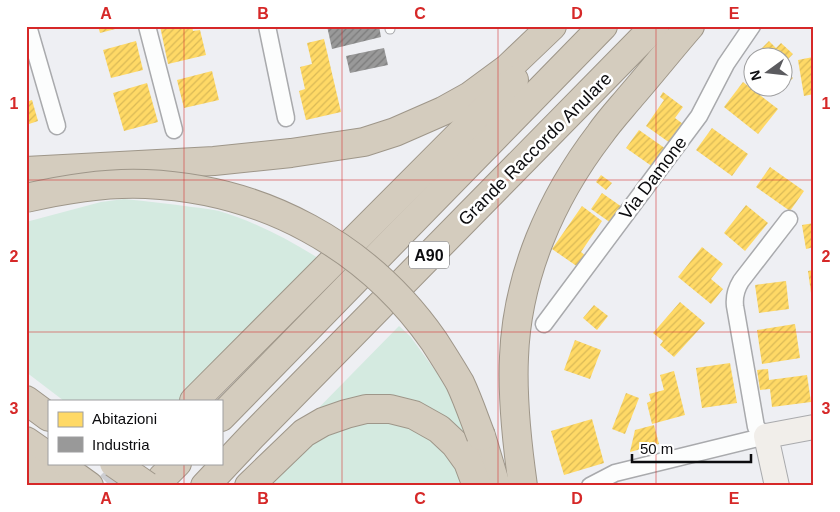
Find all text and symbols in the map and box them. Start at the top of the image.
text: A [100,5,112,22]
text: B [257,5,269,22]
text: C [414,5,426,22]
text: D [571,5,583,22]
text: E [729,5,740,22]
north arrow [742,48,792,98]
street label: Grande Raccordo Anulare [454,68,616,230]
text: N [746,68,764,82]
text: 1 [10,95,19,112]
text: 1 [822,95,831,112]
street label: Via Damone [615,133,691,223]
road number: A90 [409,242,449,268]
text: 2 [10,248,19,265]
text: 2 [822,248,831,265]
text: 3 [10,400,19,417]
legend [48,400,222,464]
text: 3 [822,400,831,417]
text: Abitazioni [92,410,157,427]
scale bar [632,432,751,464]
text: Industria [92,436,150,453]
text: 50 m [640,440,673,457]
text: A [100,490,112,507]
text: B [257,490,269,507]
text: C [414,490,426,507]
text: D [571,490,583,507]
text: E [729,490,740,507]

